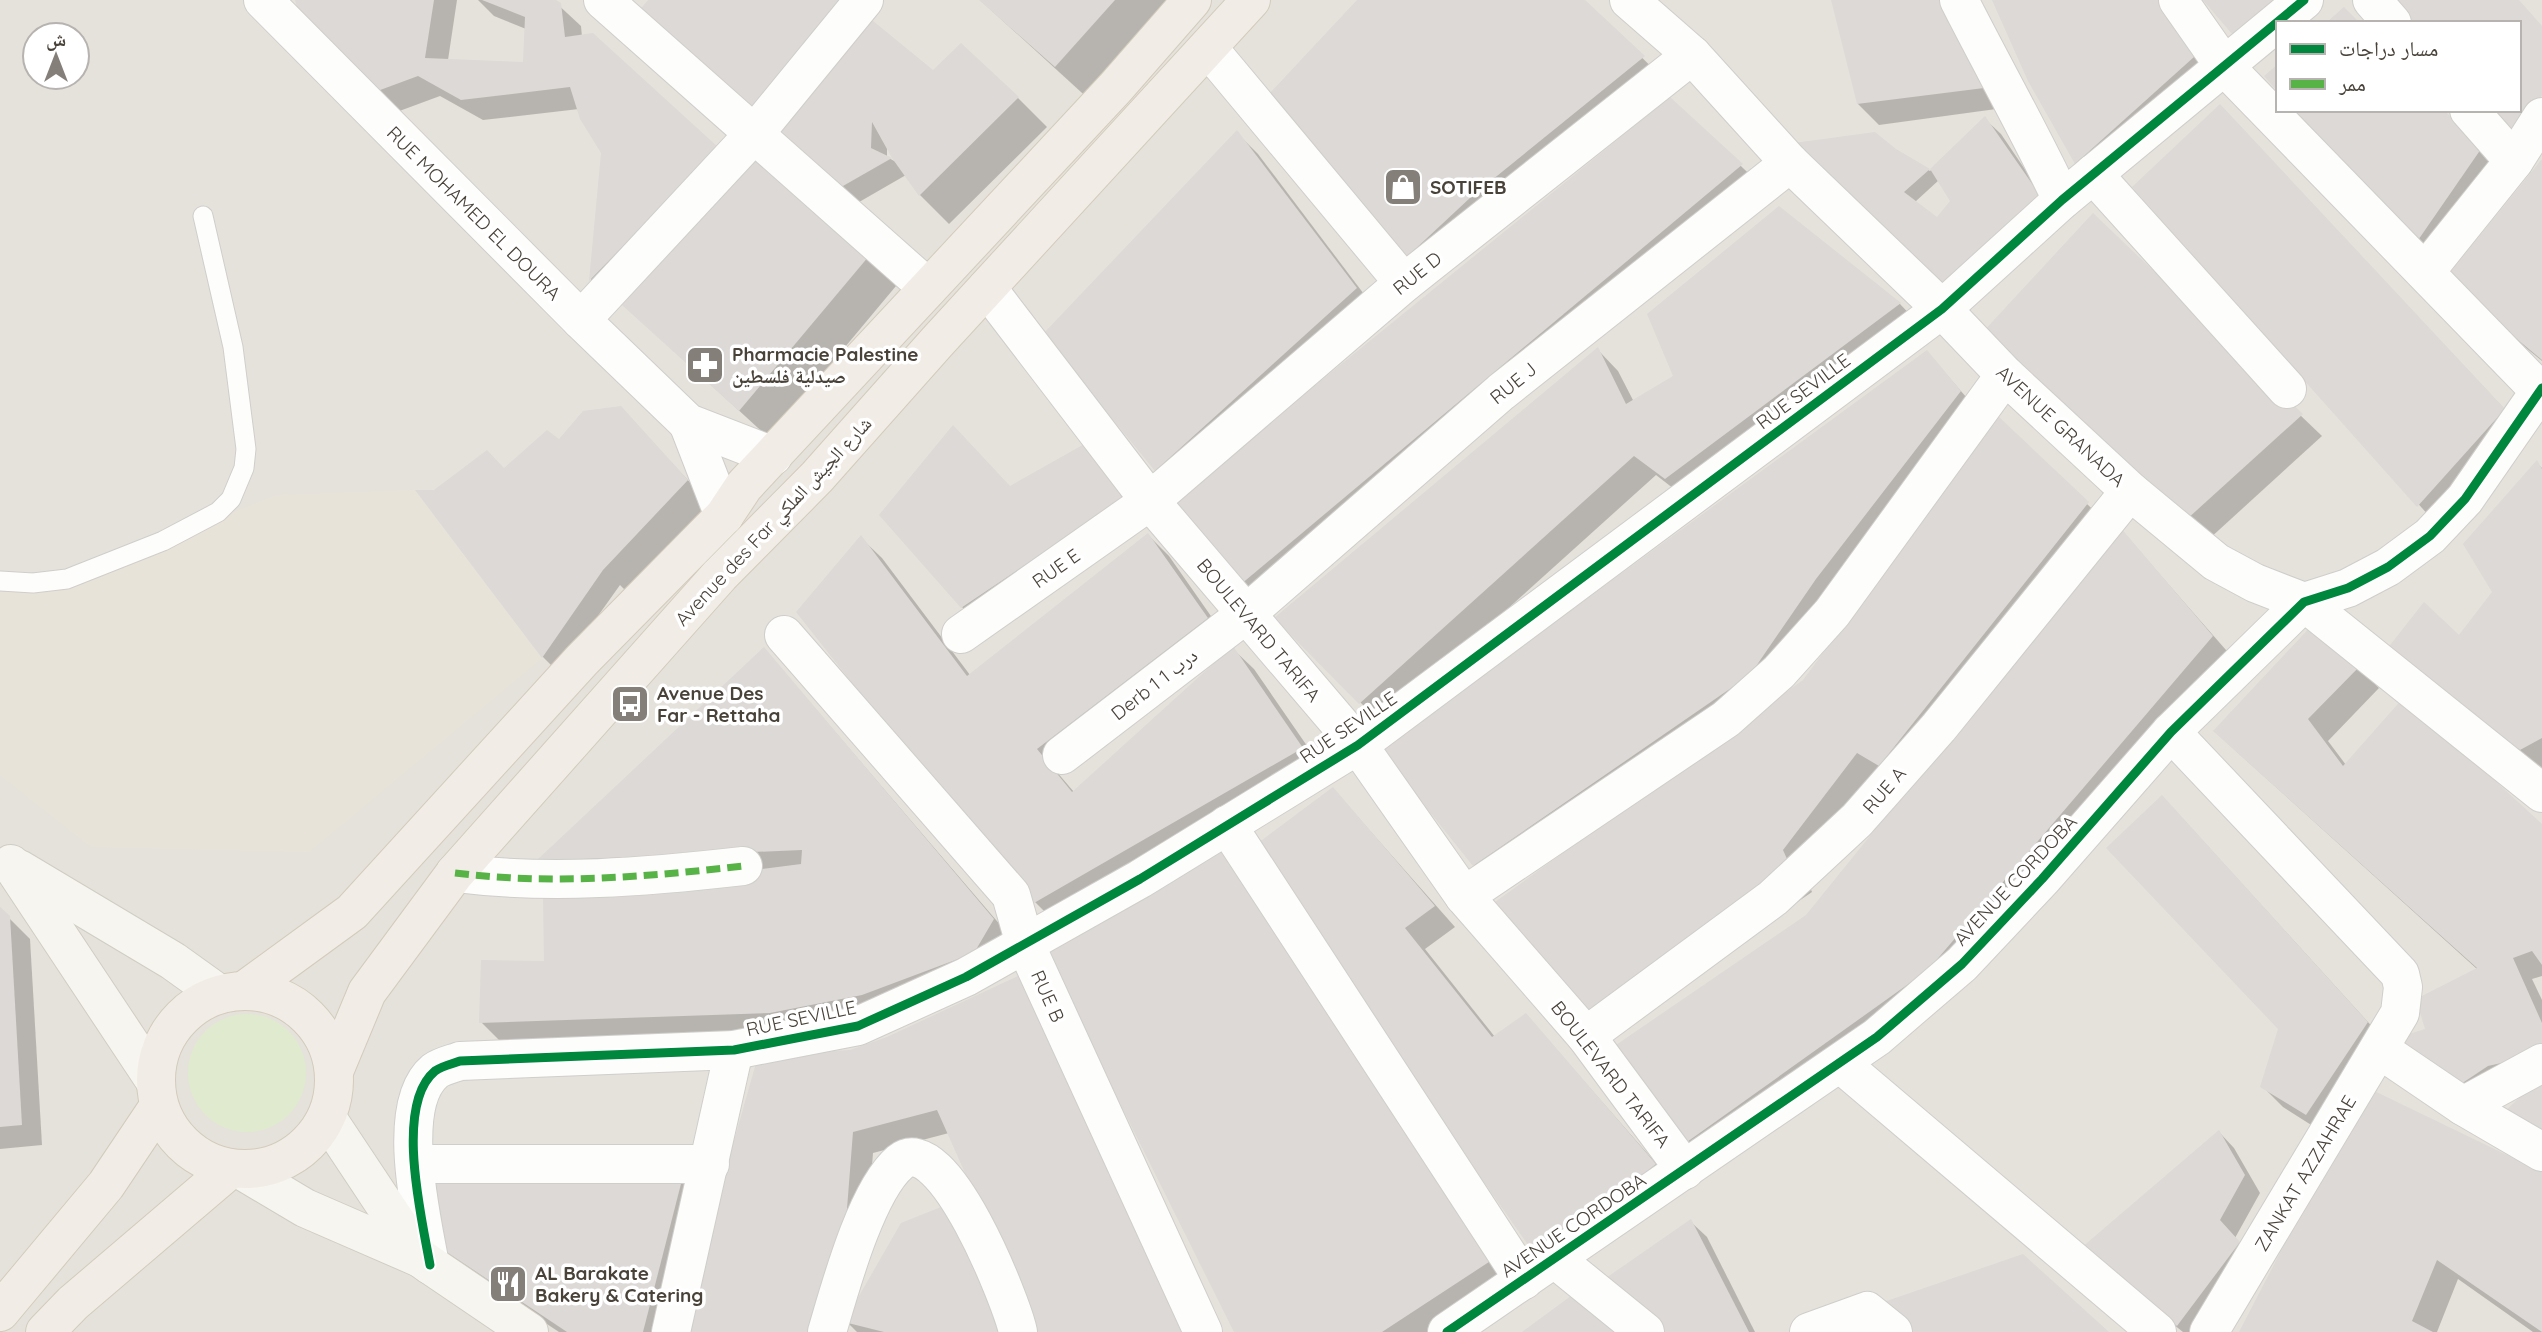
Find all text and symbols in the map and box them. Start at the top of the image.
north arrow [21,21,91,91]
legend [2276,21,2521,112]
text: ش [46,27,66,51]
text: مسار دراجات [2339,35,2438,61]
text: ممر [2338,70,2366,96]
street label: RUE MOHAMED EL DOURA [382,121,566,305]
shop icon: SOTIFEB [1382,166,1424,208]
place label: SOTIFEB [1430,175,1507,199]
street label: RUE D [1388,246,1446,300]
place label: Pharmacie Palestine صيدلية فلسطين [732,342,919,388]
pharmacy icon: Pharmacie Palestine صيدلية فلسطين [684,344,726,386]
street label: RUE SEVILLE [1751,348,1855,434]
street label: RUE J [1485,357,1541,409]
street label: AVENUE GRANADA [1992,360,2130,492]
street label: Avenue des Far شارع الجيش الملكي [670,411,879,633]
street label: RUE E [1027,543,1085,593]
street label: BOULEVARD TARIFA [1192,553,1326,707]
street label: Derb 1 درب 1 [1106,643,1202,725]
place label: Avenue Des Far - Rettaha [657,681,780,727]
bus stop icon: Avenue Des Far - Rettaha [609,683,651,725]
street label: RUE SEVILLE [1295,686,1401,768]
street label: RUE A [1857,762,1911,818]
street label: AVENUE CORDOBA [1948,810,2082,950]
street label: RUE B [1026,966,1070,1026]
street label: RUE SEVILLE [744,995,858,1041]
street label: BOULEVARD TARIFA [1546,996,1676,1152]
street label: ZANKAT AZZAHRAE [2249,1091,2361,1255]
street label: AVENUE CORDOBA [1496,1168,1650,1282]
place label: AL Barakate Bakery & Catering [535,1261,703,1307]
restaurant icon: AL Barakate Bakery & Catering [487,1263,529,1305]

